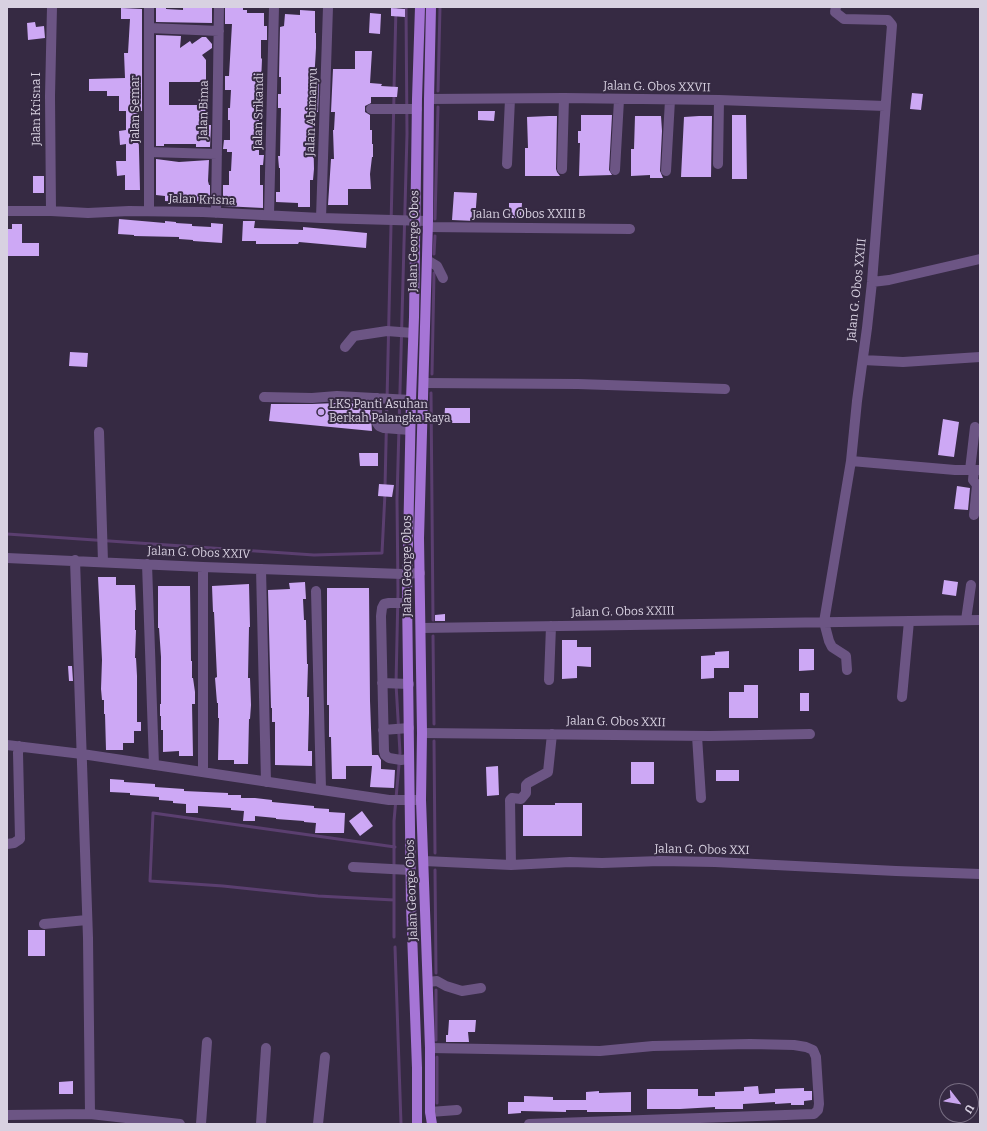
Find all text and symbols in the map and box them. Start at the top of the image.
street label: Jalan Abimanyu [303,68,321,156]
street label: Jalan Krisna I [30,72,44,146]
street label: Jalan Srikandi [251,72,267,150]
street label: Jalan Semar [129,75,143,143]
street label: Jalan G. Obos XXVII [603,79,711,95]
street label: Jalan Bima [196,80,212,140]
street label: Jalan George Obos [406,190,422,292]
street label: Jalan Krisna [168,192,236,208]
street label: Jalan G. Obos XXIII B [472,208,586,222]
street label: Jalan G. Obos XXIII [844,238,870,342]
place label: LKS Panti Asuhan Berkah Palangka Raya [329,398,451,426]
marker: LKS Panti Asuhan Berkah Palangka Raya [316,407,326,417]
street label: Jalan George Obos [401,515,415,617]
street label: Jalan G. Obos XXIV [147,544,251,562]
street label: Jalan G. Obos XXIII [571,604,675,620]
street label: Jalan G. Obos XXII [566,714,666,730]
street label: Jalan George Obos [403,839,421,941]
street label: Jalan G. Obos XXI [654,842,750,858]
north arrow [939,1083,979,1123]
text: U [961,1102,977,1116]

